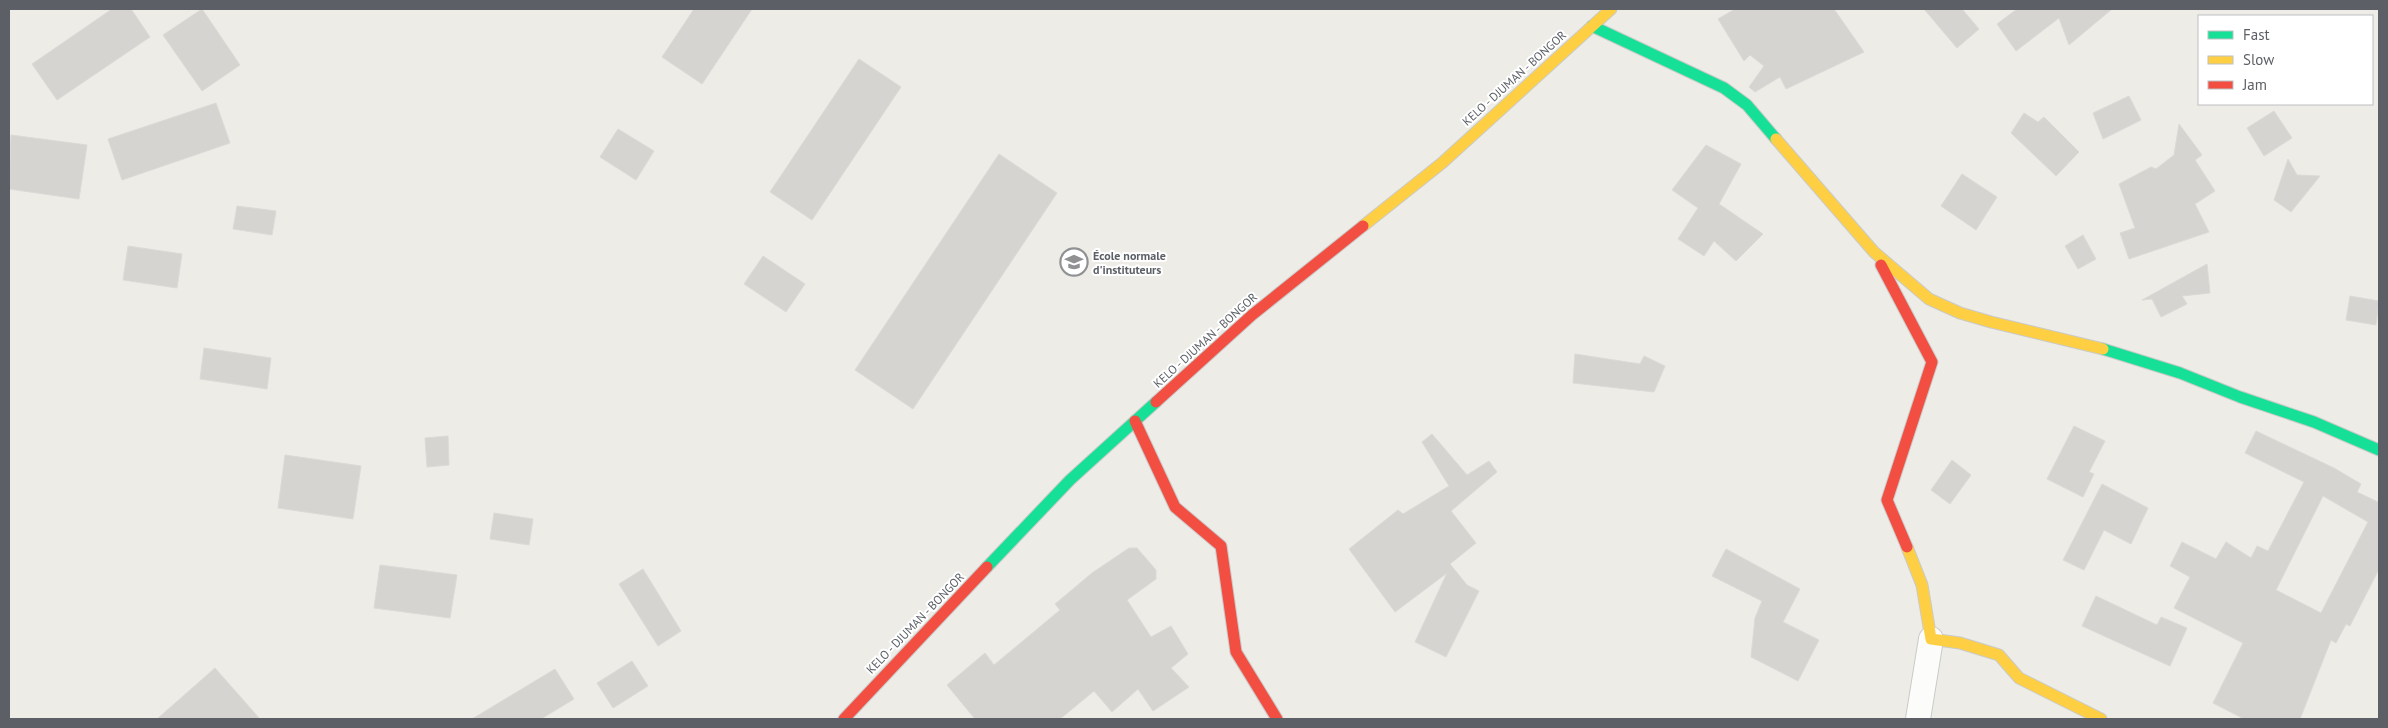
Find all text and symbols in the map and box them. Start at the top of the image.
legend [2198,15,2373,105]
text: Fast [2243,25,2270,44]
street label: KELO - DJUMAN - BONGOR [1459,27,1569,129]
text: Slow [2243,50,2274,69]
text: Jam [2242,75,2267,94]
school or university icon: École normale d'instituteurs [1059,247,1089,277]
place label: École normale d'instituteurs [1093,248,1166,277]
street label: KELO - DJUMAN - BONGOR [1150,289,1260,391]
street label: KELO - DJUMAN - BONGOR [863,569,967,677]

